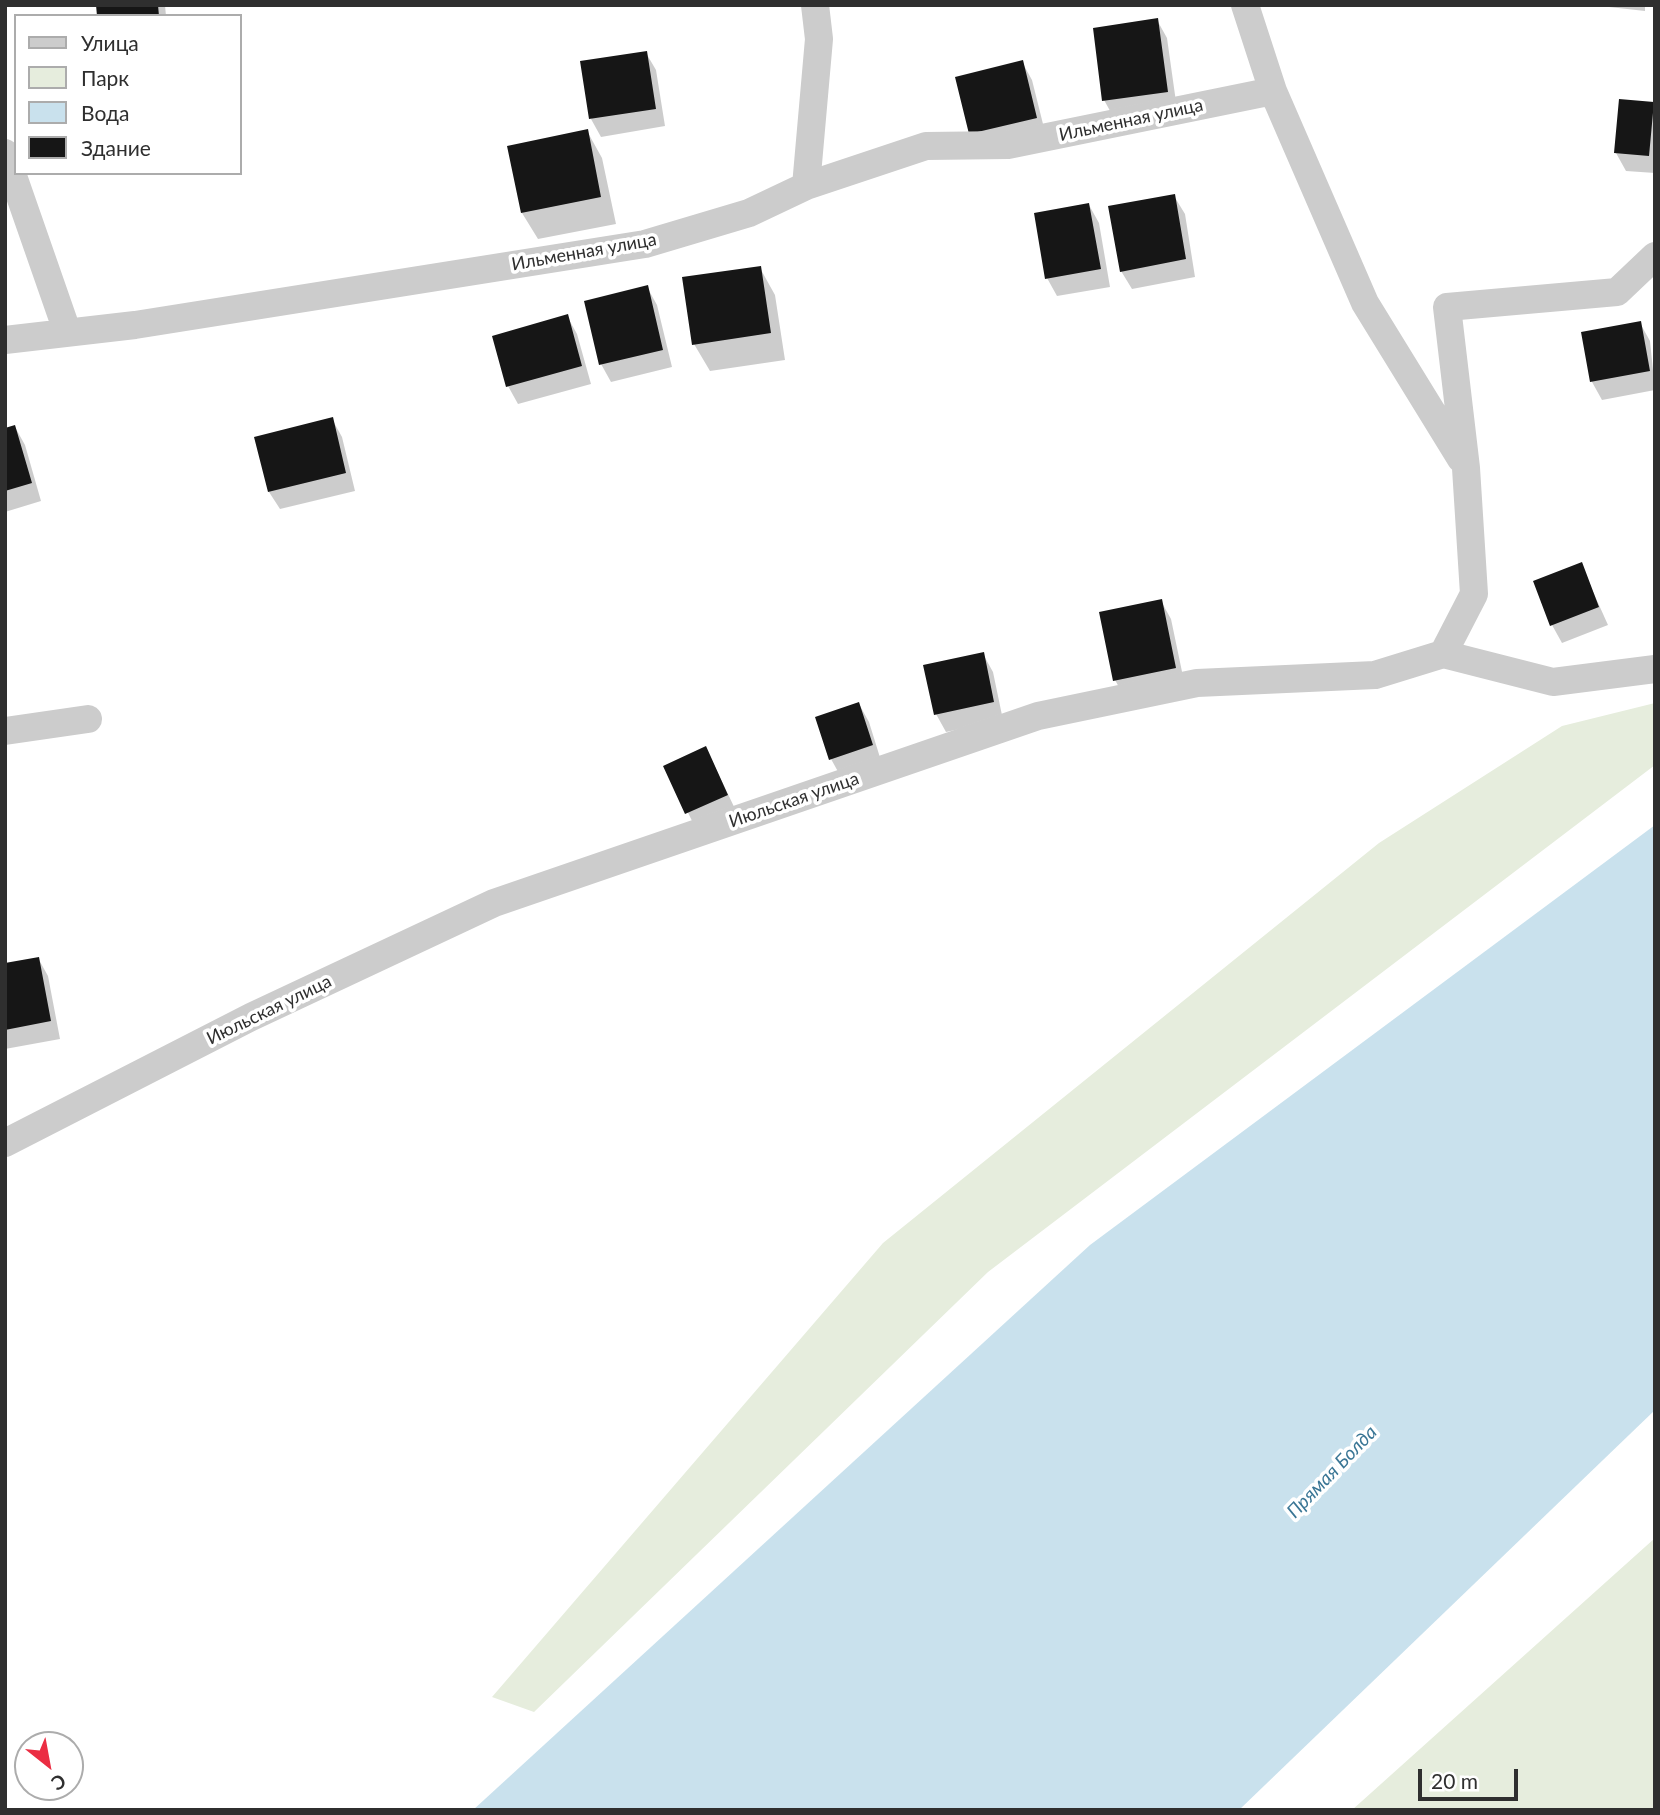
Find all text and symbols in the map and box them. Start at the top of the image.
legend [14,14,242,175]
text: Улица [81,30,139,55]
text: Парк [81,65,129,90]
street label: Ильменная улица [1057,94,1205,146]
text: Вода [81,100,129,125]
text: Здание [81,135,151,160]
street label: Ильменная улица [510,229,658,275]
street label: Июльская улица [726,768,862,832]
street label: Июльская улица [203,970,335,1050]
water label: Прямая Болда [1282,1421,1382,1523]
north arrow [14,1731,84,1801]
scale bar [1422,1756,1522,1800]
text: 20 m [1431,1768,1478,1793]
text: С [48,1770,70,1796]

